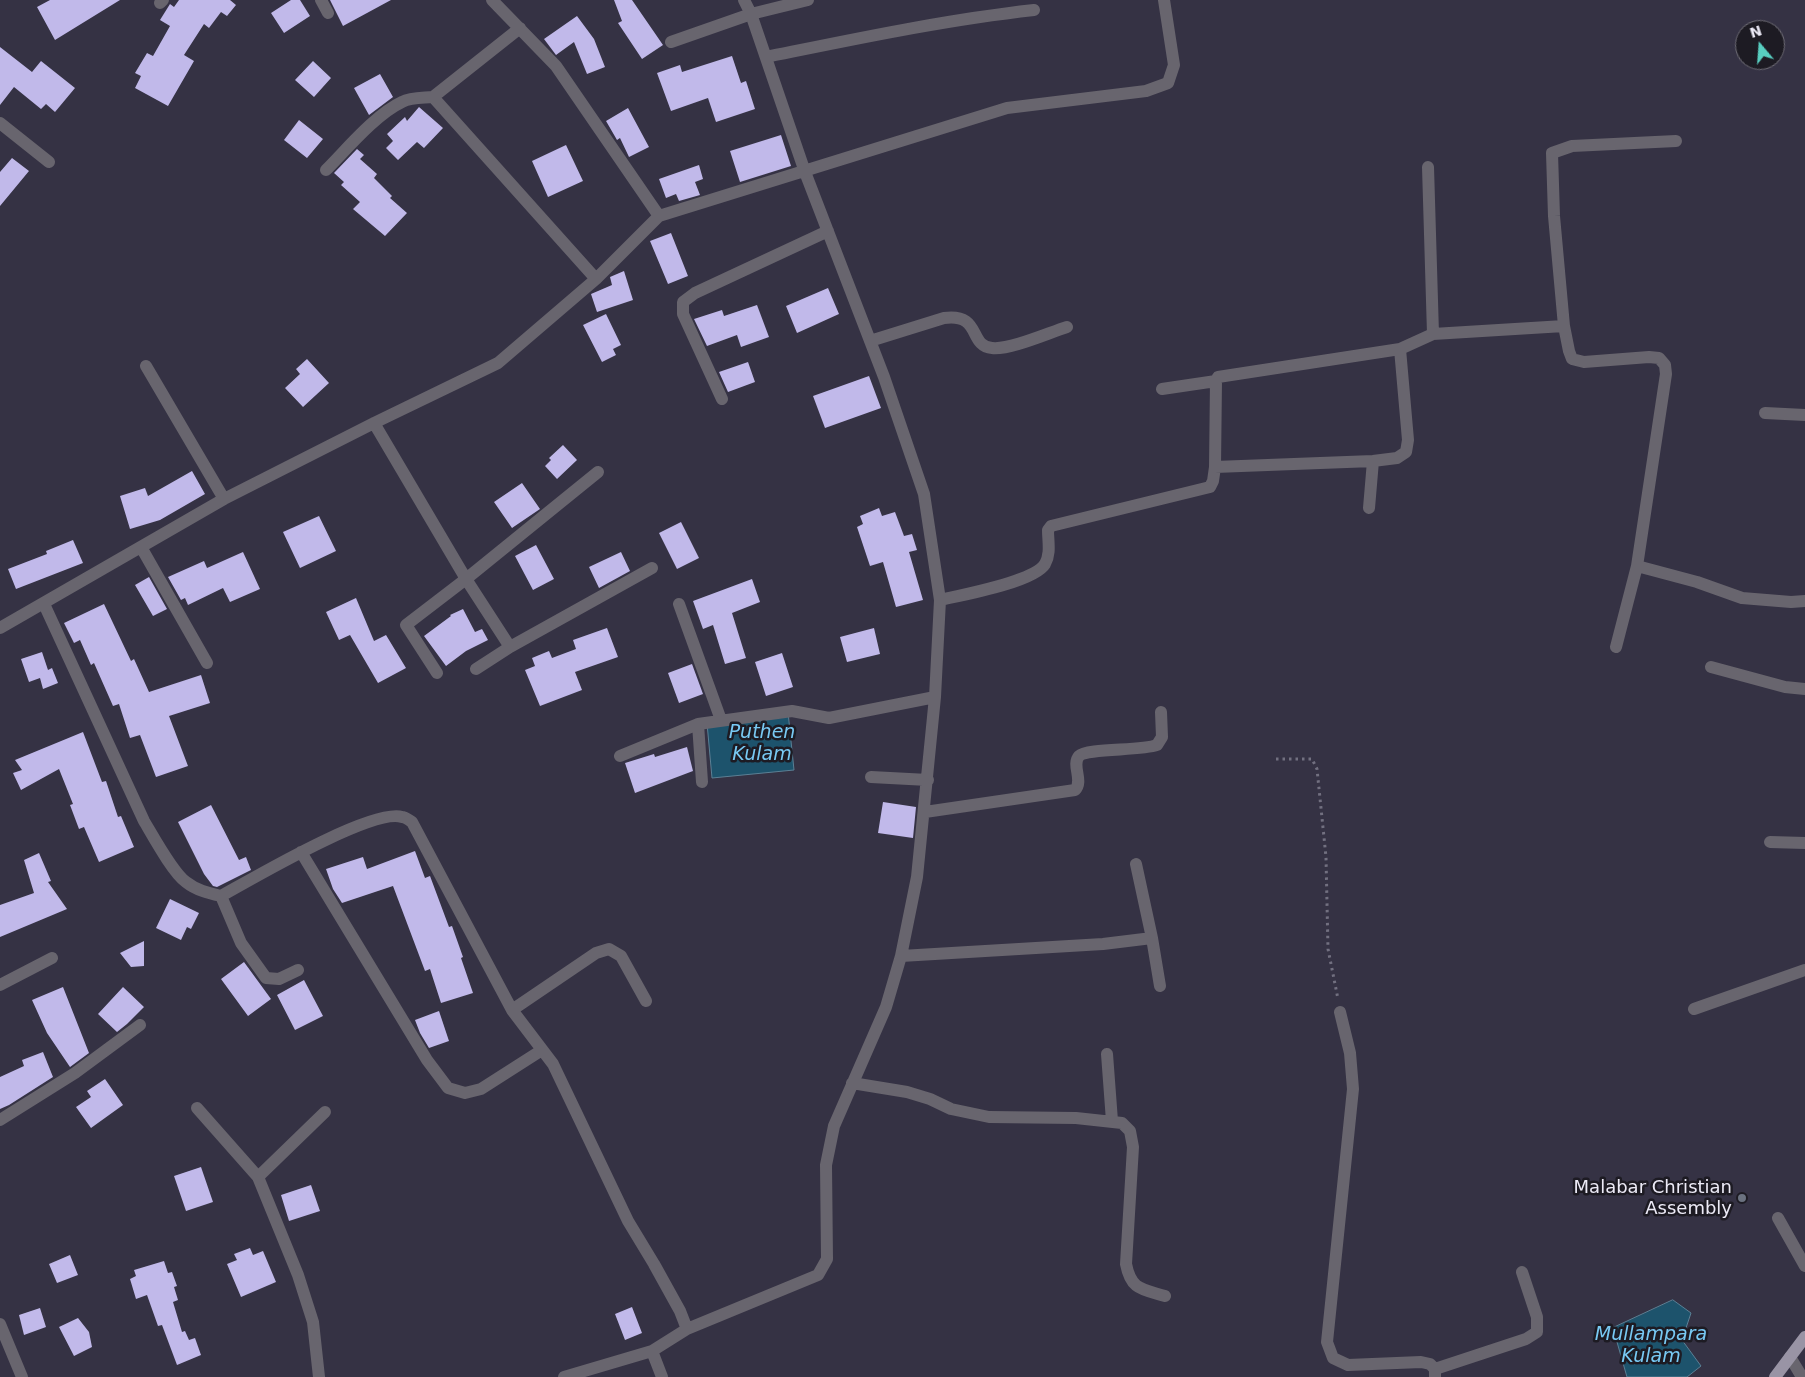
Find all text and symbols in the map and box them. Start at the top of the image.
north arrow [1735,20,1785,70]
text: N [1748,22,1764,41]
water label: Puthen Kulam [729,722,795,766]
place label: Malabar Christian Assembly [1574,1177,1732,1220]
marker: Malabar Christian Assembly [1736,1192,1748,1204]
water label: Mullampara Kulam [1595,1324,1707,1368]

